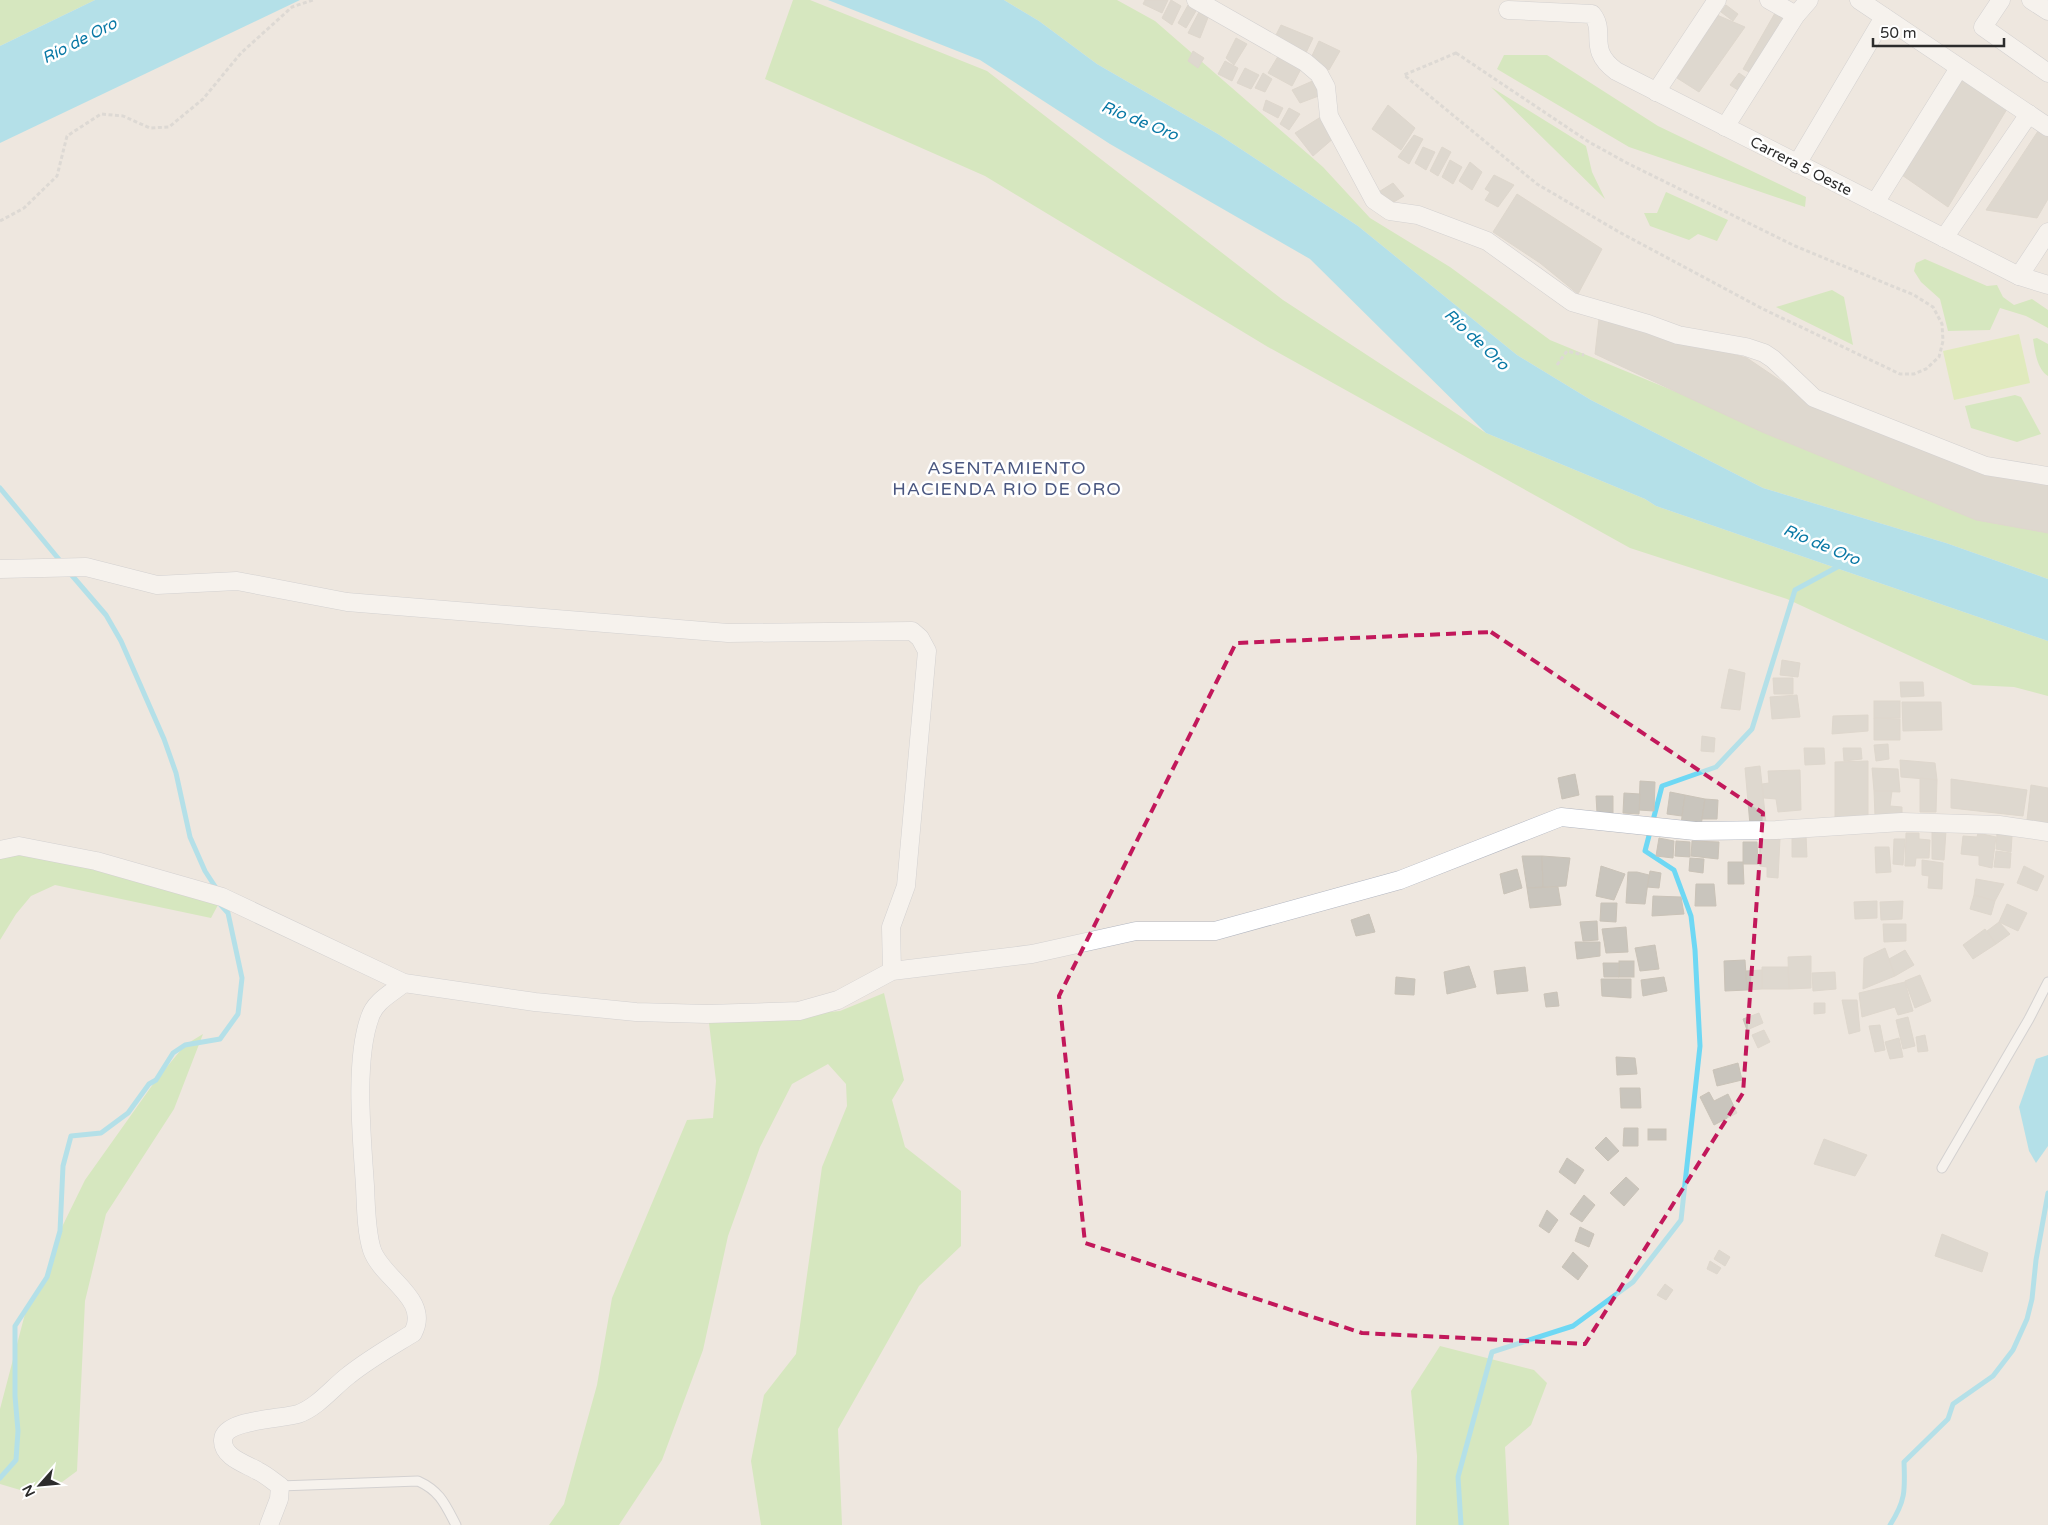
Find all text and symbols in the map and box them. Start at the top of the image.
water label: Río de Oro [39,13,121,68]
scale bar [1873,15,2004,47]
text: 50 m [1880,24,1917,42]
water label: Río de Oro [1098,96,1182,146]
street label: Carrera 5 Oeste [1747,133,1855,199]
water label: Río de Oro [1440,305,1514,376]
district label: ASENTAMIENTO HACIENDA RIO DE ORO [892,457,1122,500]
water label: Río de Oro [1780,520,1864,570]
north arrow [15,1460,65,1510]
text: N [19,1482,39,1500]

